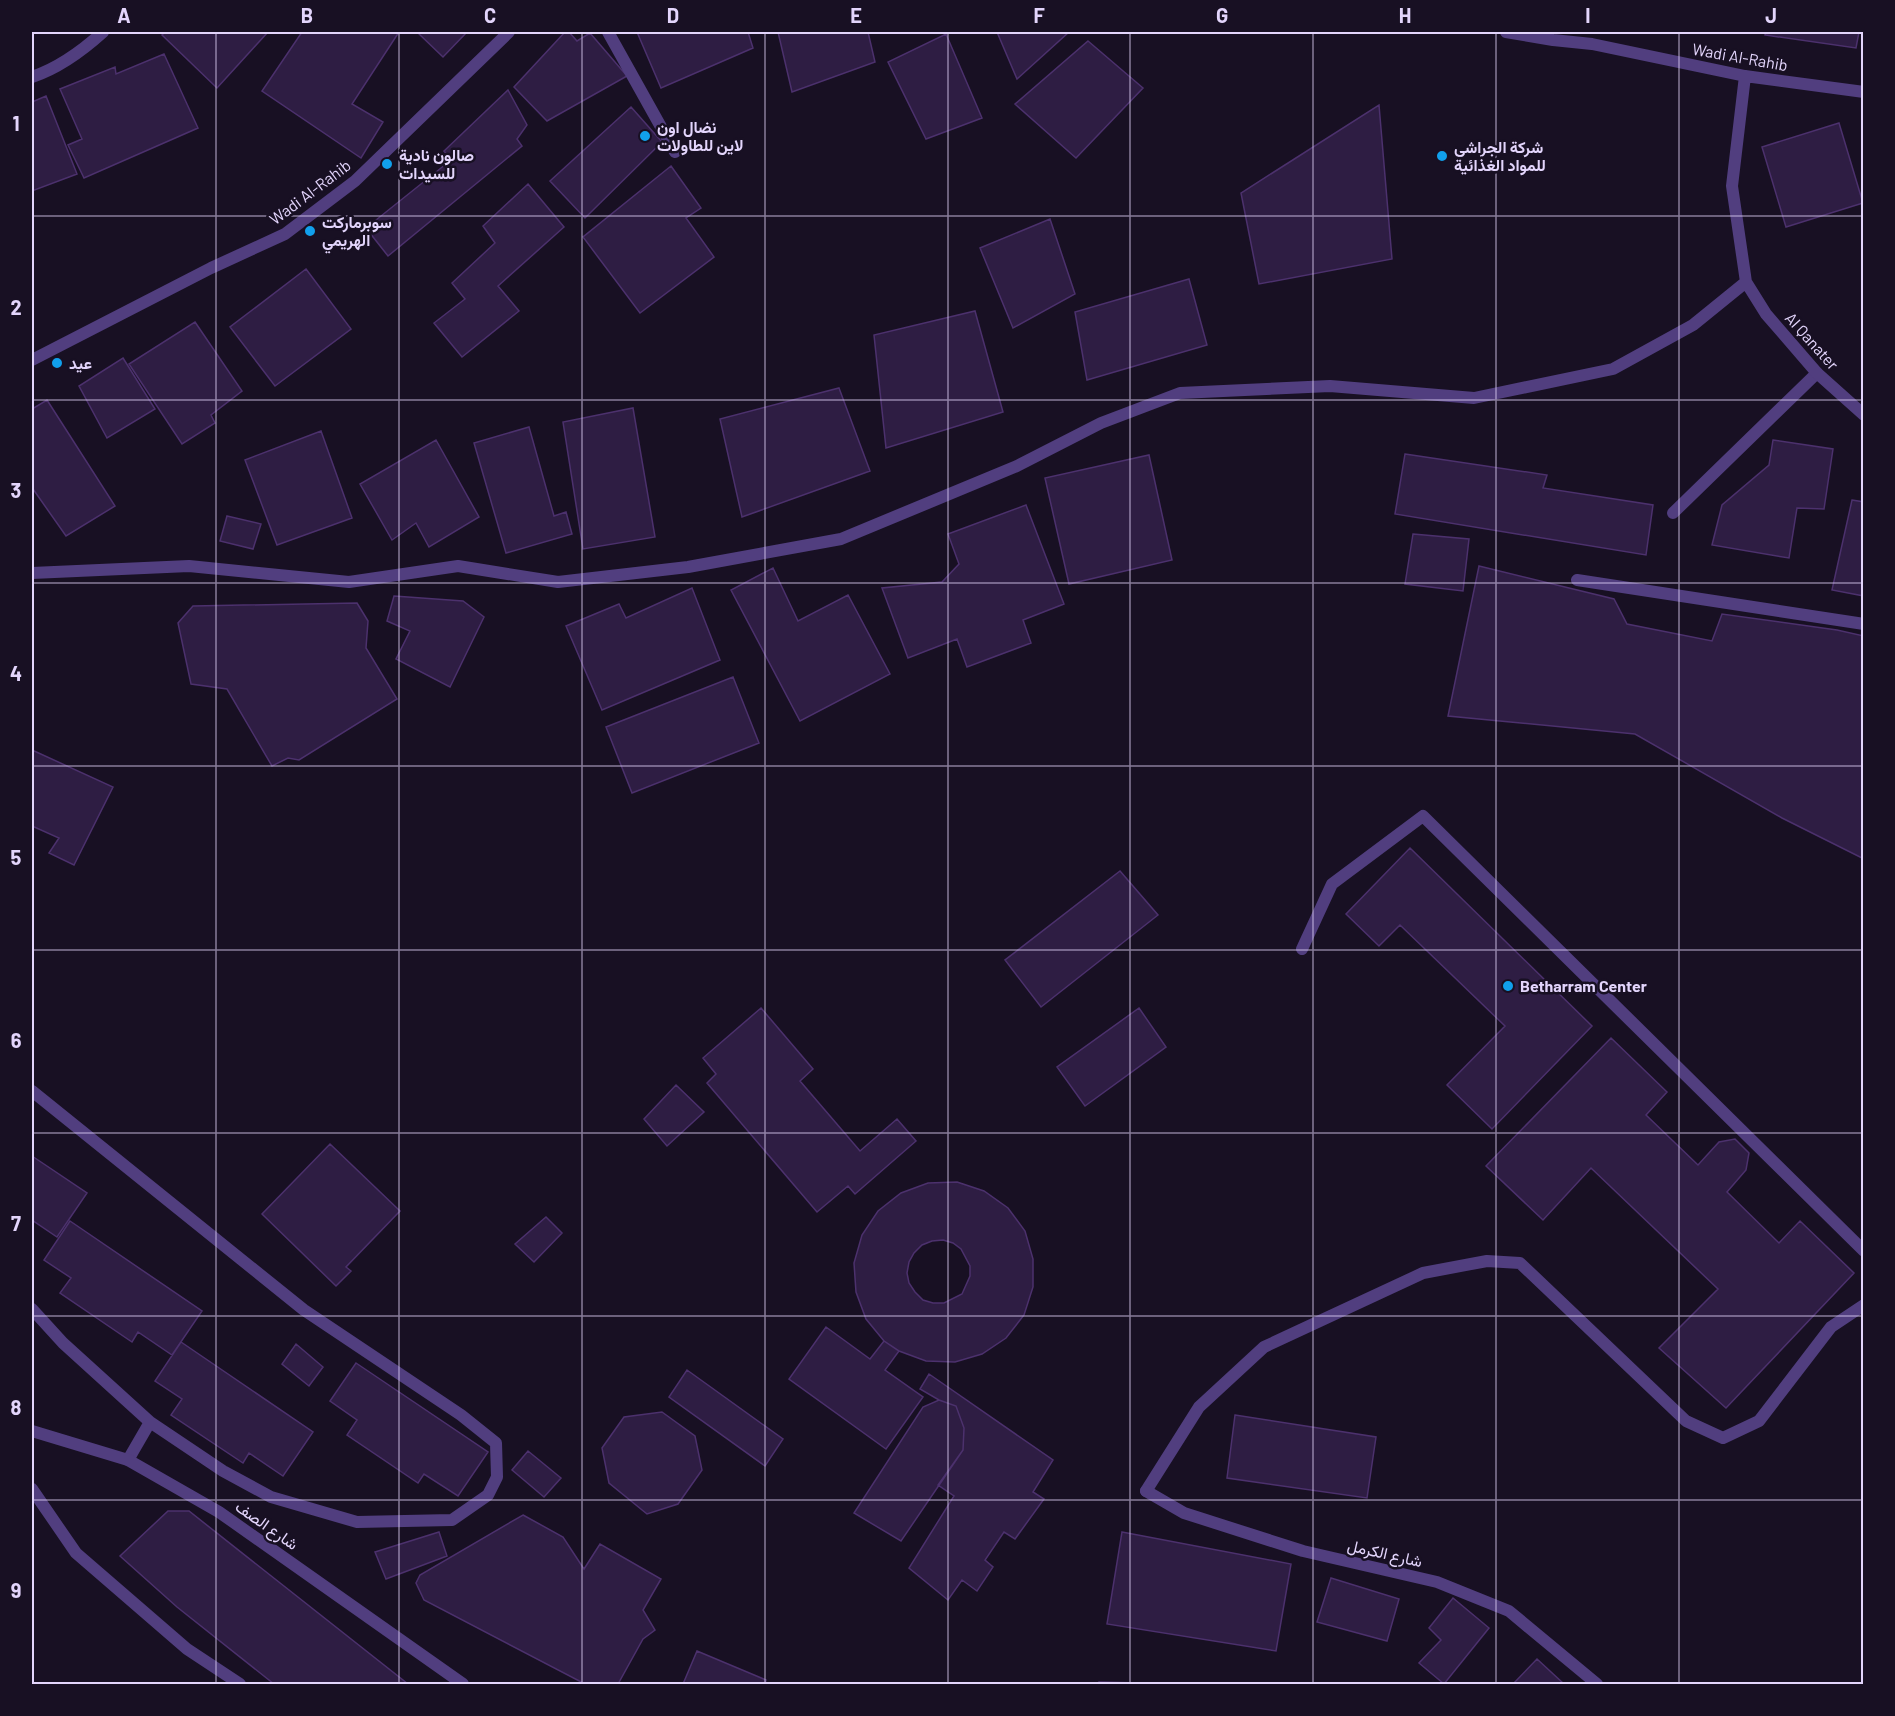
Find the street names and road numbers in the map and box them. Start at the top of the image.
street label: Wadi Al-Rahib [1691,39,1789,74]
street label: Wadi Al-Rahib [265,155,354,228]
street label: Al Qanater [1782,308,1843,373]
street label: شارع الصف [230,1496,302,1556]
street label: شارع الكرمل [1345,1535,1424,1573]

